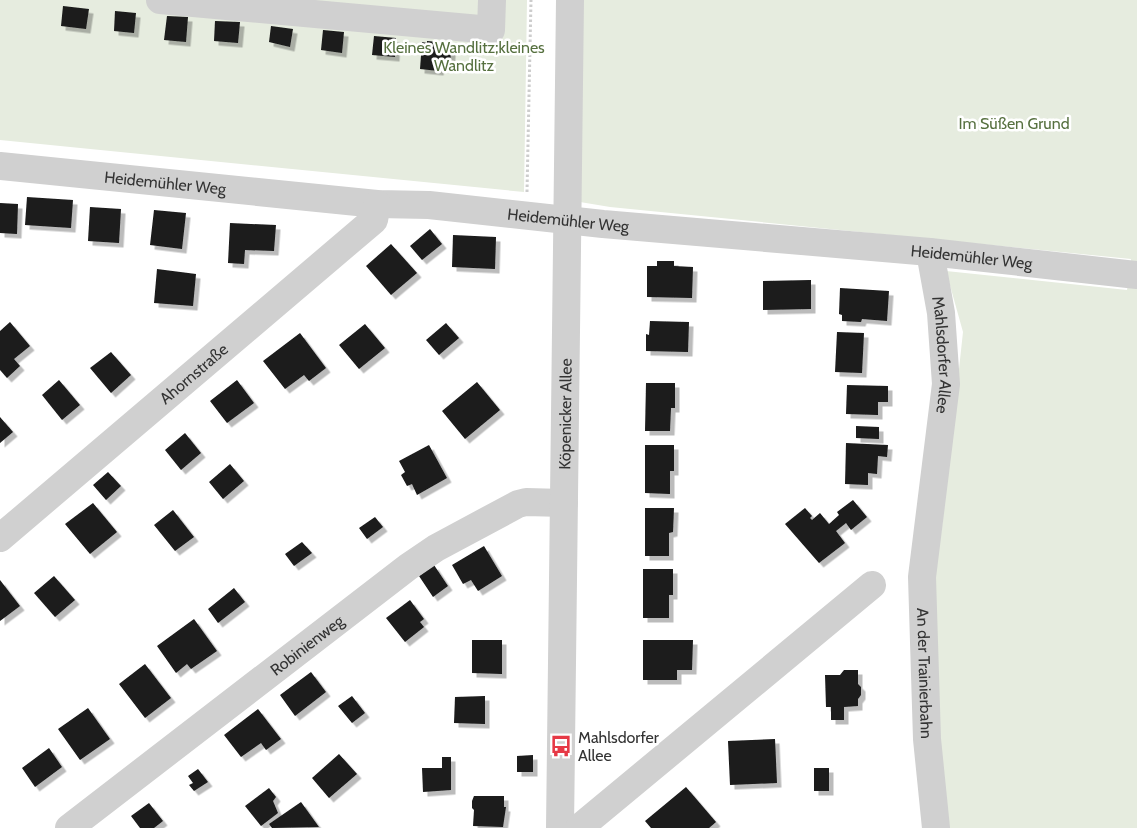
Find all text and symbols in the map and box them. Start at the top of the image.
park label: Kleines Wandlitz;kleines Wandlitz [383,38,545,75]
park label: Im Süßen Grund [958,114,1070,133]
street label: Heidemühler Weg [103,168,228,199]
street label: Heidemühler Weg [506,205,631,236]
street label: Heidemühler Weg [910,241,1034,273]
street label: Mahlsdorfer Allee [928,295,955,415]
street label: Ahornstraße [156,340,232,408]
street label: Köpenicker Allee [555,358,576,470]
street label: An der Trainierbahn [913,607,936,739]
street label: Robinienweg [267,611,348,680]
place label: Mahlsdorfer Allee [578,728,660,765]
bus stop icon: Mahlsdorfer Allee [548,733,574,759]

